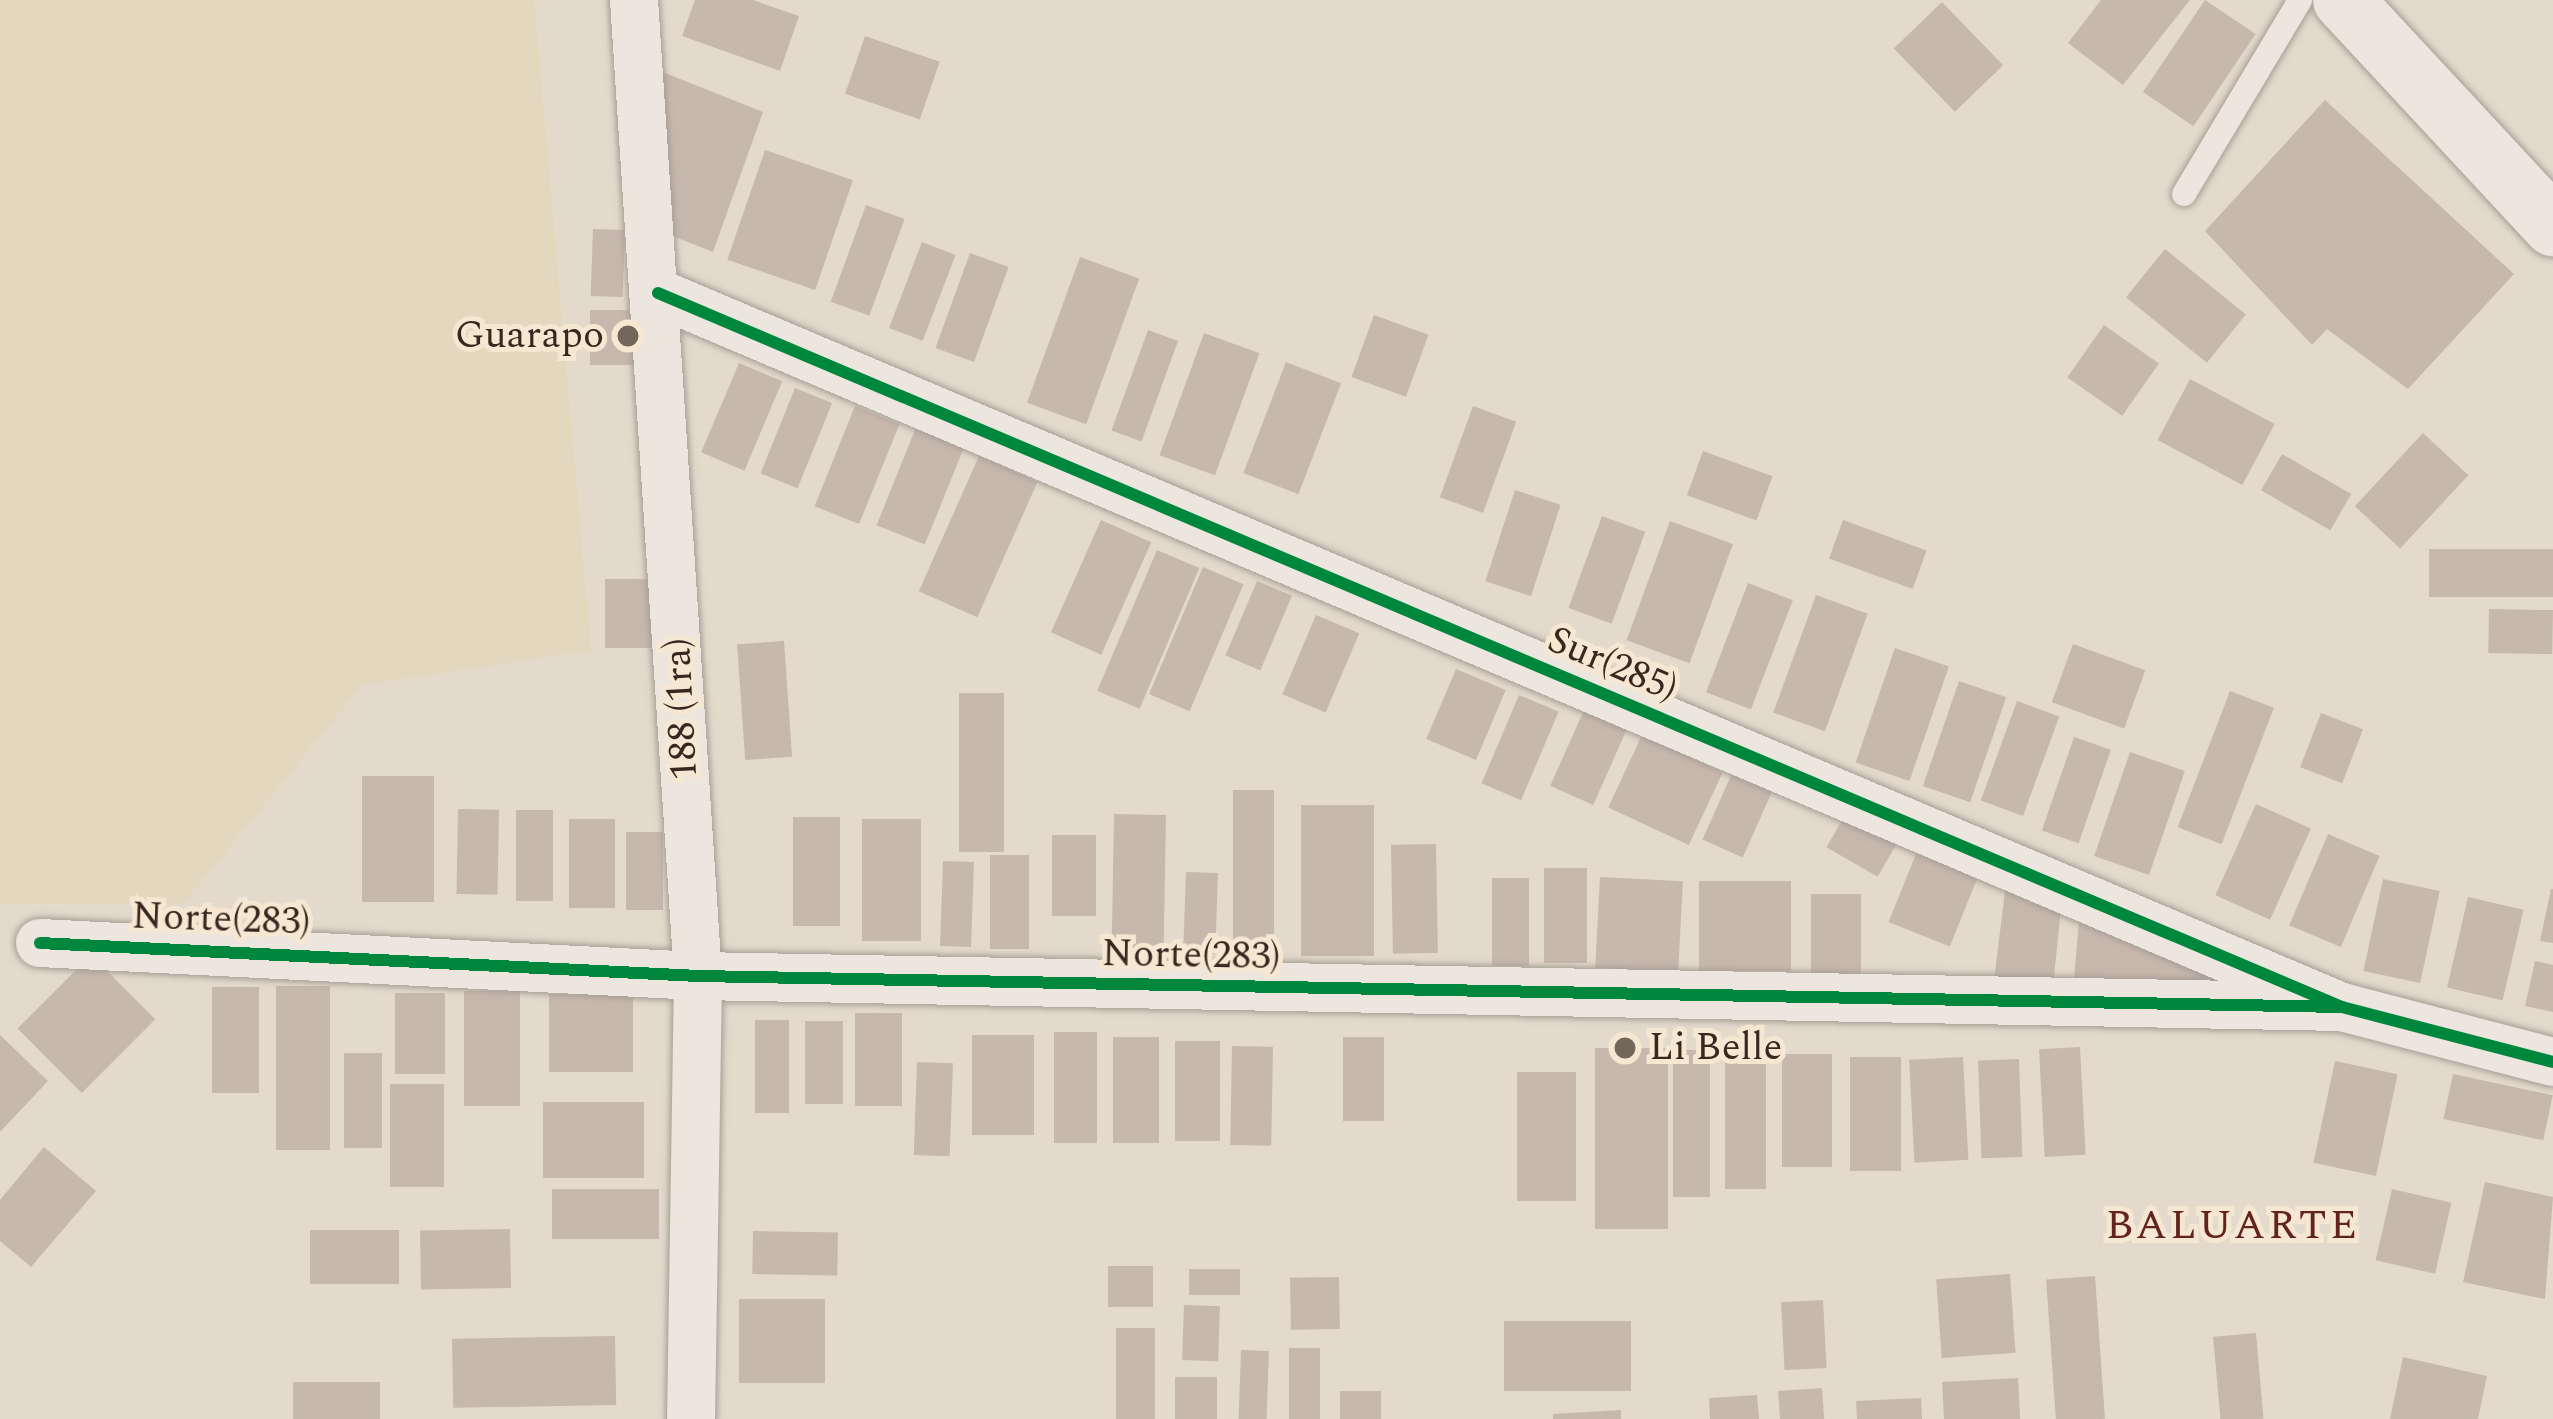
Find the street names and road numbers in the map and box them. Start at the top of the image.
street label: Sur(285) [1540,617,1684,713]
street label: 188 (1ra) [655,637,709,781]
street label: Norte(283) [131,894,311,946]
street label: Norte(283) [1101,931,1281,981]

